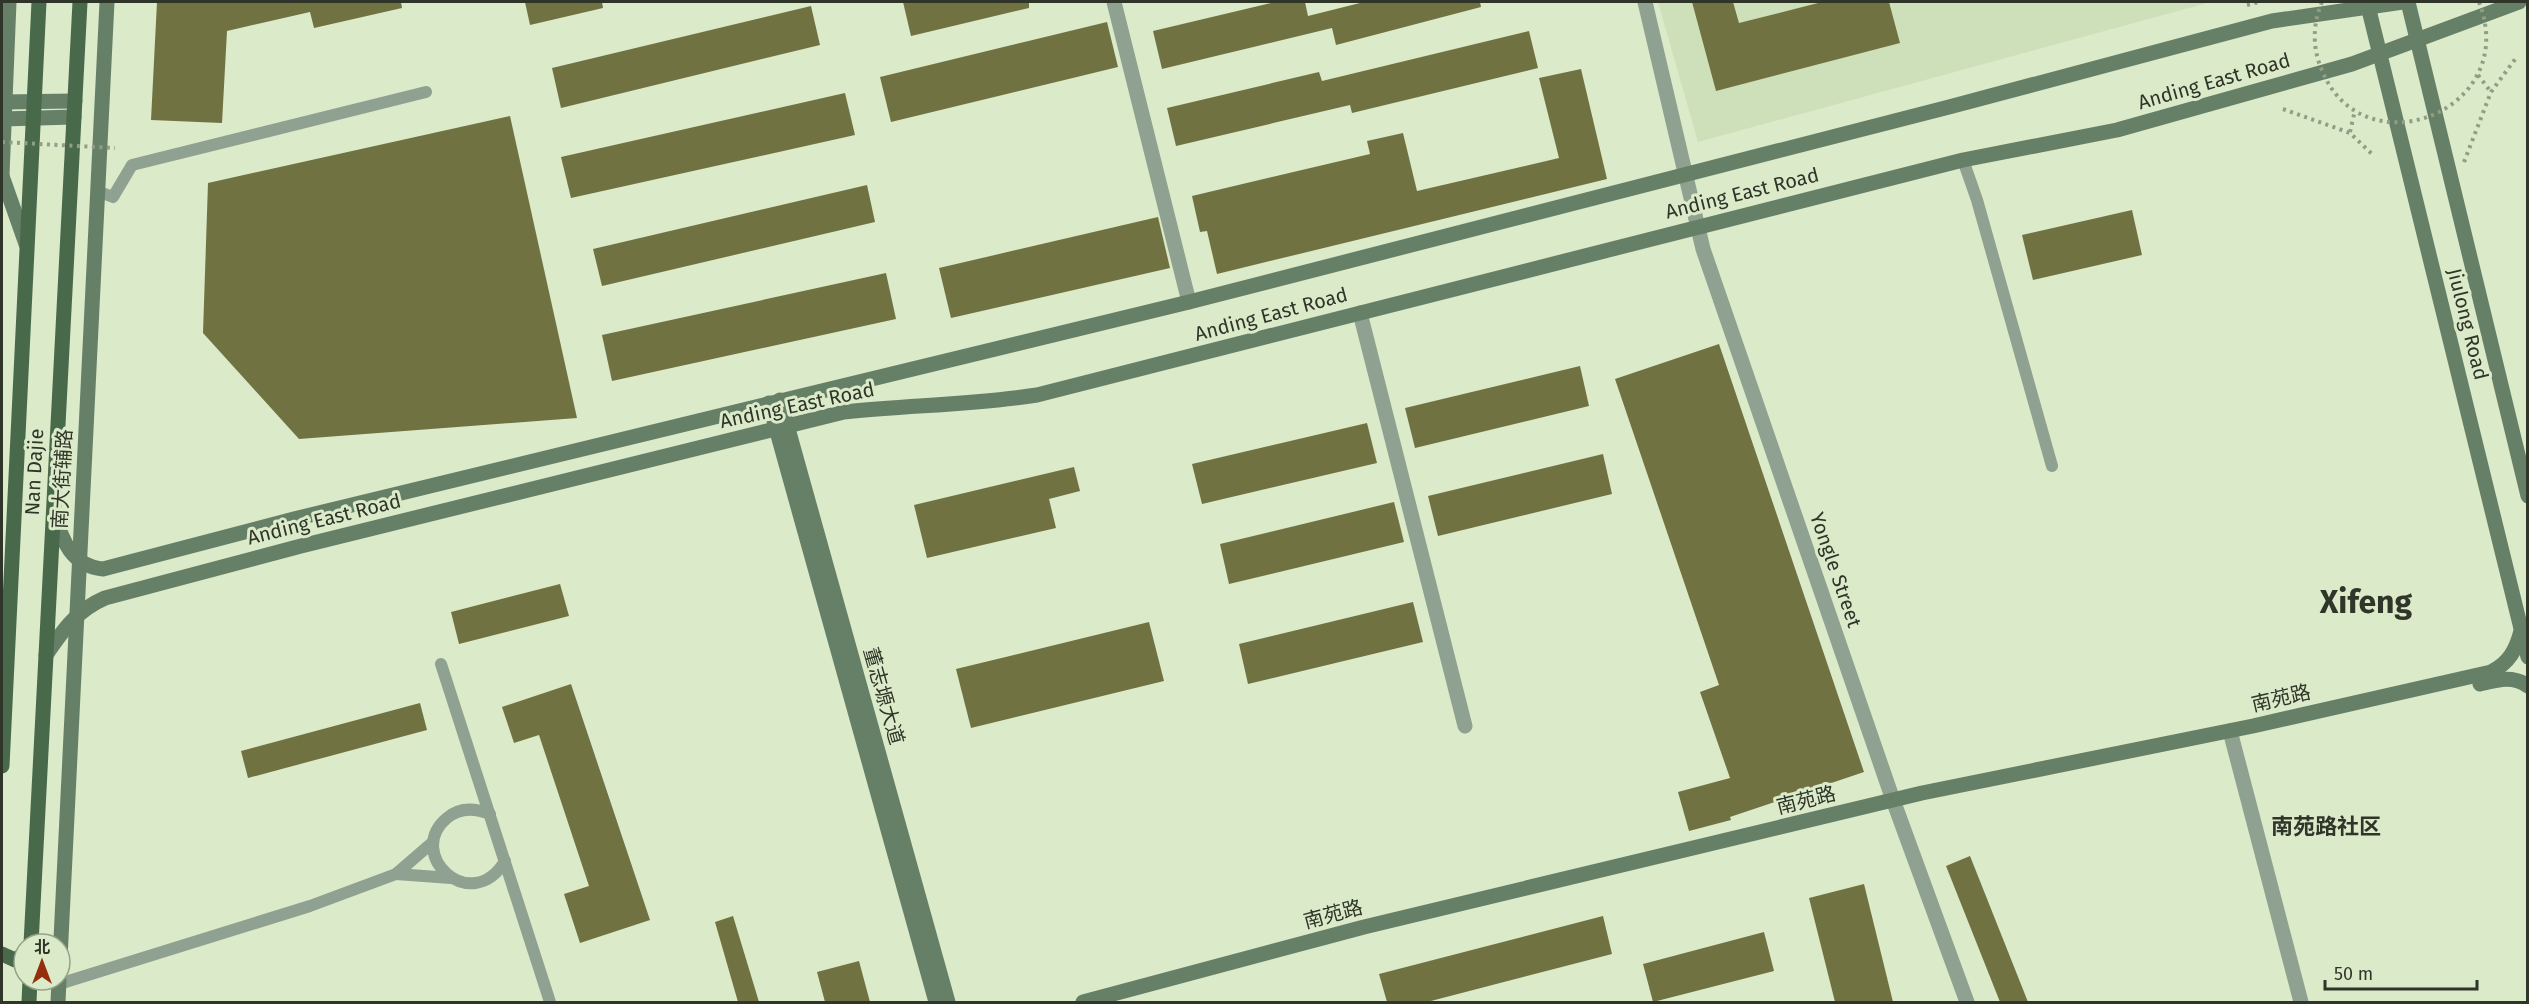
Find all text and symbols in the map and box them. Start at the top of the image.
street label: Anding East Road [2135,48,2293,114]
street label: Anding East Road [1663,162,1821,224]
street label: Jiulong Road [2443,266,2493,382]
street label: Anding East Road [1192,282,1350,346]
street label: Anding East Road [718,377,876,433]
street label: Nan Dajie [20,428,48,516]
street label: 南大街辅路 [47,428,77,530]
street label: Anding East Road [245,488,403,550]
street label: Yongle Street [1805,509,1867,631]
district label: Xifeng [2319,583,2413,621]
street label: 董志塬大道 [859,645,909,747]
street label: 南苑路 [2249,680,2313,716]
street label: 南苑路 [1774,781,1838,819]
district label: 南苑路社区 [2271,813,2381,840]
street label: 南苑路 [1301,895,1365,933]
north arrow [12,932,72,992]
text: 北 [34,938,50,957]
scale bar [2325,953,2476,991]
text: 50 m [2334,963,2373,985]

